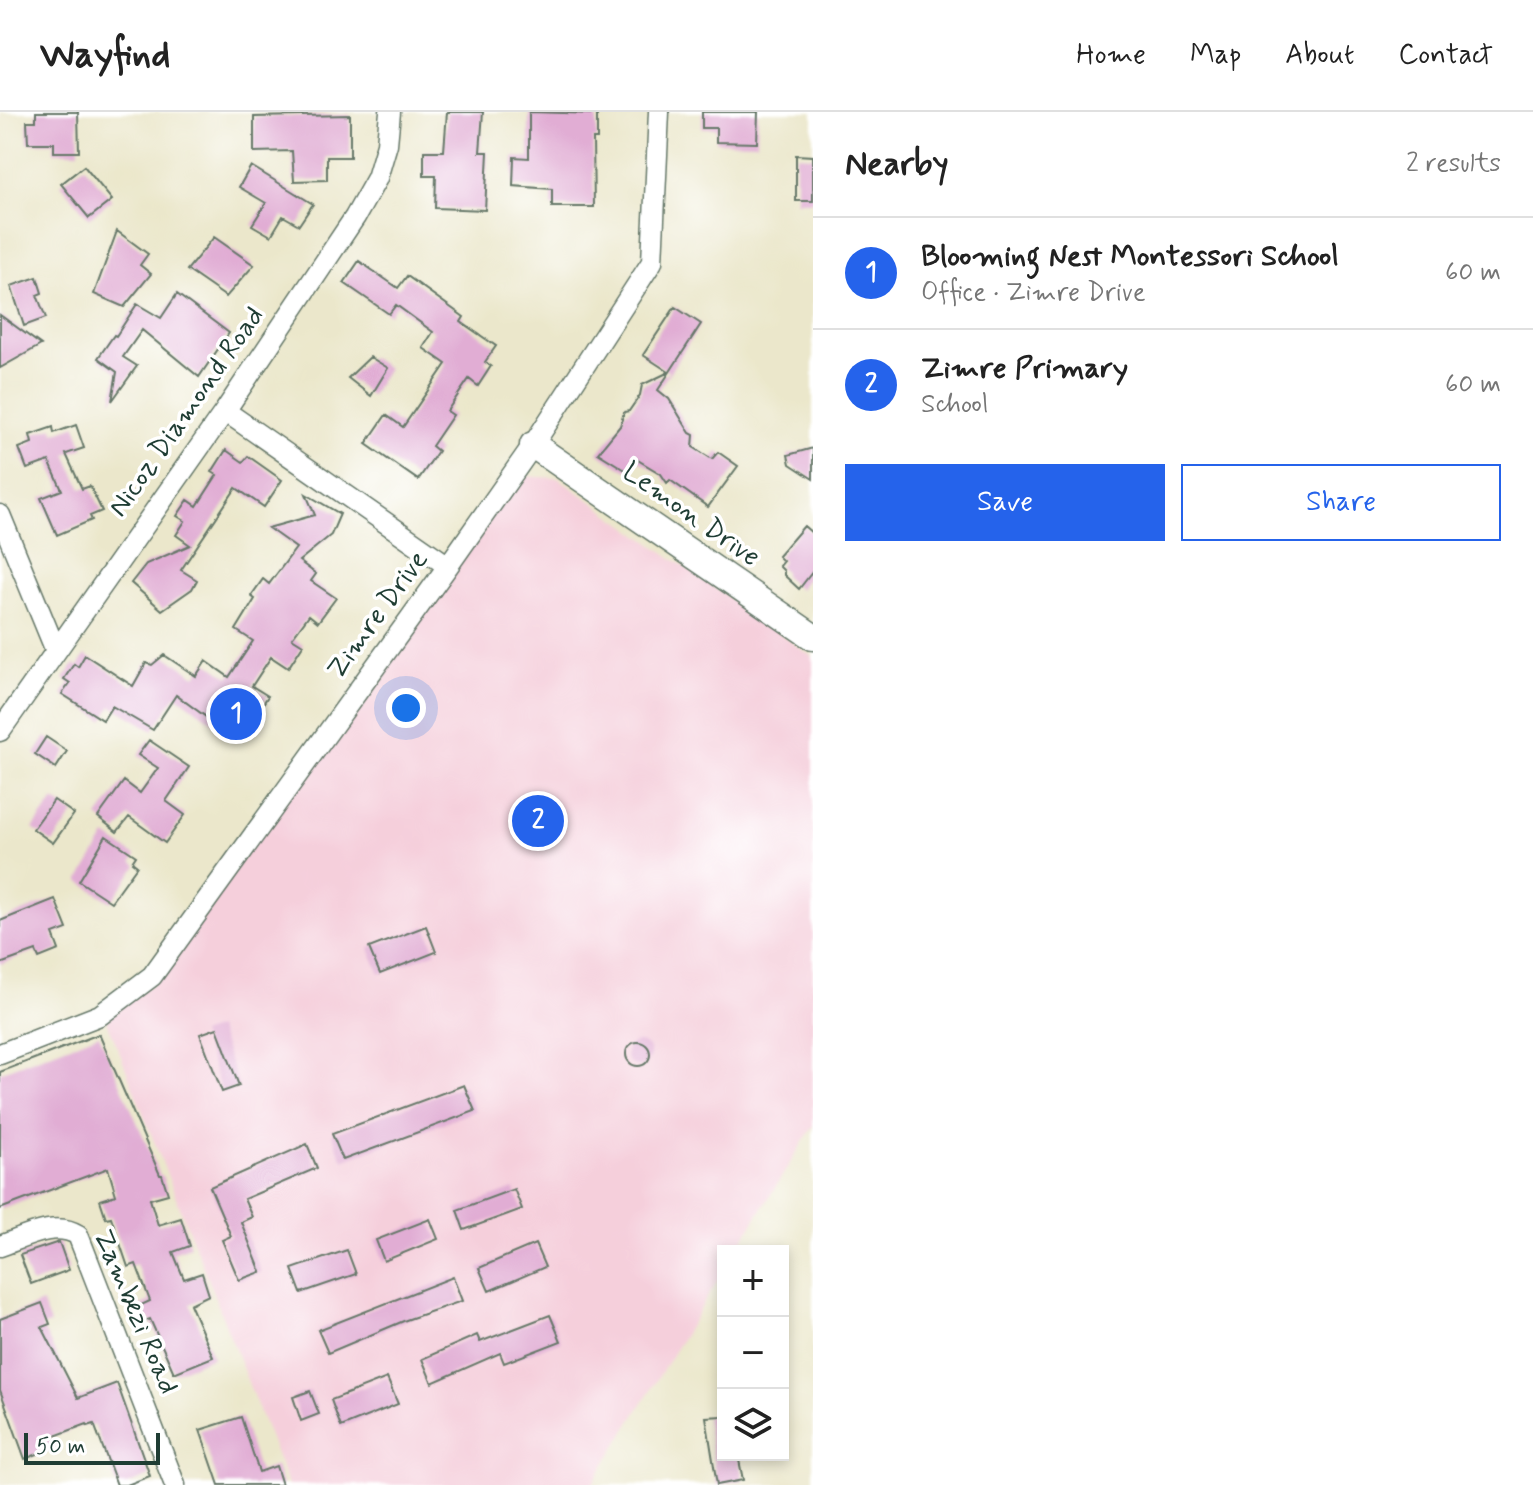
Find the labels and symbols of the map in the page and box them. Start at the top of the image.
street label: Nicoz Diamond Road [101,300,273,524]
street label: Lemon Drive [615,454,767,576]
street label: Zimre Drive [319,543,437,687]
pin: 1 [210,684,262,744]
your location [386,688,426,728]
pin: 2 [512,791,564,851]
street label: Zambezi Road [84,1224,186,1400]
scale bar [24,1429,160,1465]

